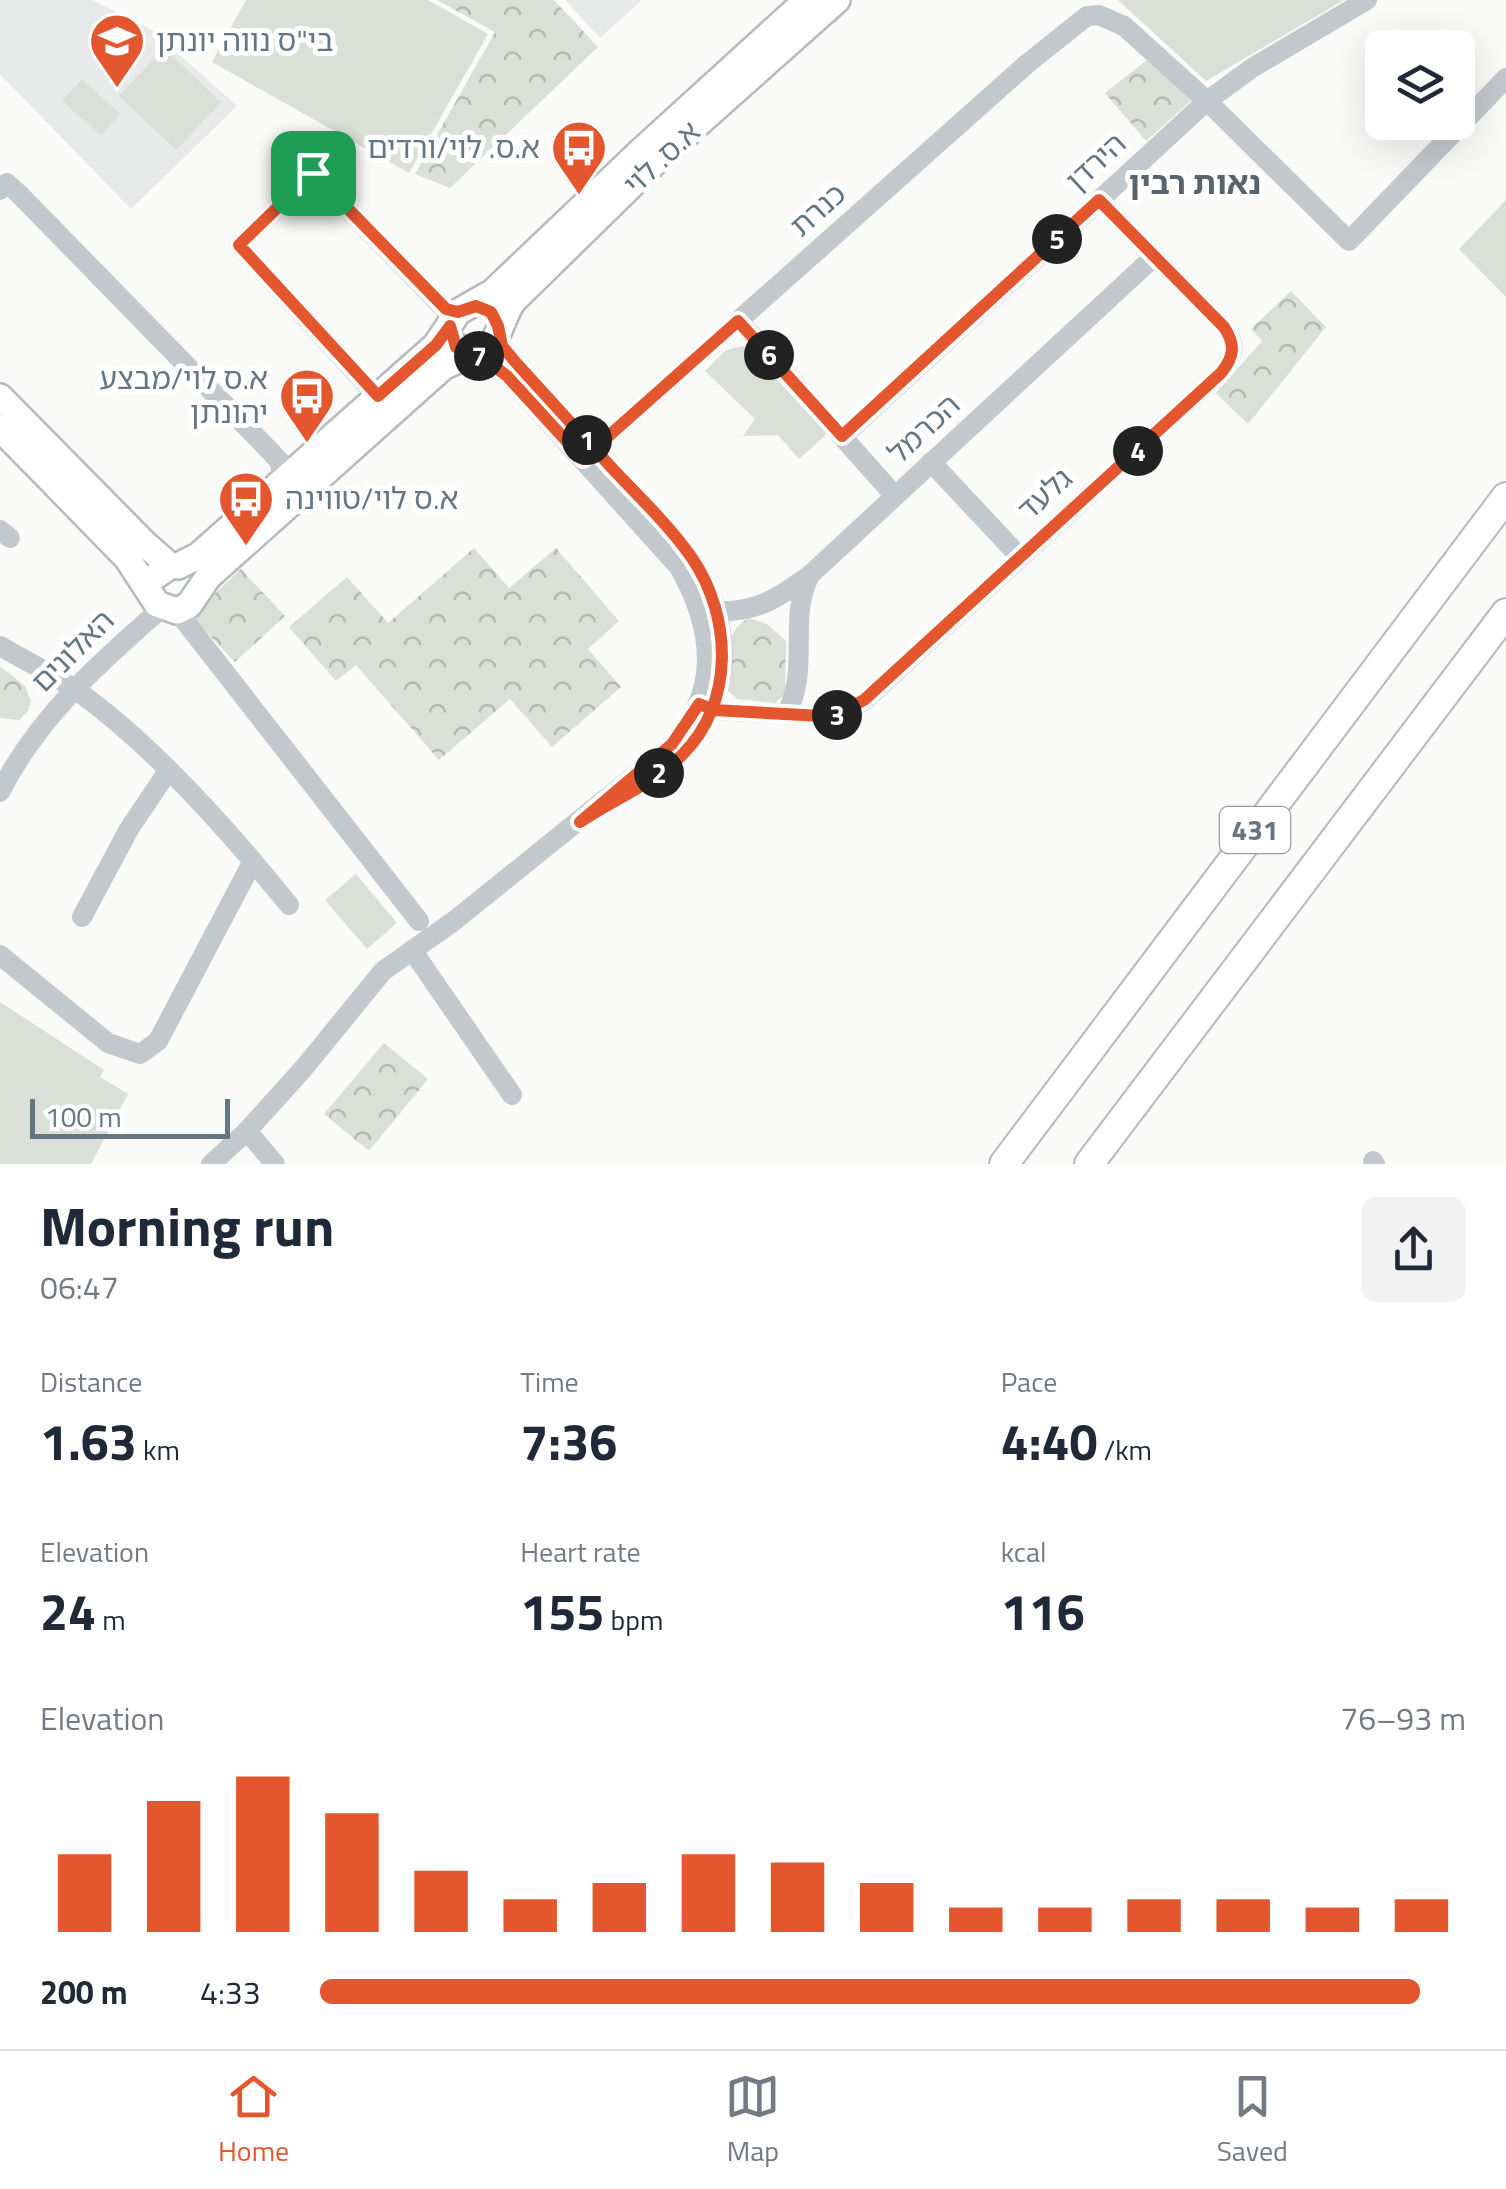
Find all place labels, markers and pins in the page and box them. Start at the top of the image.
school or university icon: בי"ס נווה יונתן [87,11,147,90]
place label: בי"ס נווה יונתן [156,17,334,63]
bus stop icon: א.ס. לוי/ורדים [549,118,609,197]
place label: א.ס. לוי/ורדים [367,124,540,170]
pin [271,131,356,216]
pin: 5 [1032,214,1082,264]
pin: 6 [744,330,794,380]
pin: 7 [454,331,504,381]
place label: א.ס לוי/מבצע יהונתן [99,355,268,435]
bus stop icon: א.ס לוי/מבצע יהונתן [277,366,337,445]
pin: 1 [562,415,612,465]
pin: 4 [1113,426,1163,476]
bus stop icon: א.ס לוי/טווינה [216,469,276,548]
place label: א.ס לוי/טווינה [285,475,458,521]
pin: 3 [812,690,862,740]
pin: 2 [634,748,684,798]

